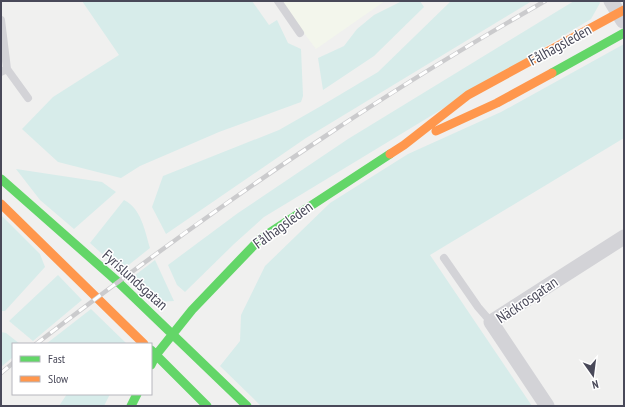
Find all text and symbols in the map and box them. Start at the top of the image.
street label: Fålhagsleden [525,20,594,70]
street label: Fålhagsleden [249,197,316,253]
street label: Fyrislundsgatan [99,245,172,314]
street label: Näckrosgatan [492,272,561,327]
legend [12,343,152,395]
text: Fast [48,351,66,366]
north arrow [573,355,613,395]
text: Slow [48,371,69,386]
text: N [591,377,600,392]

